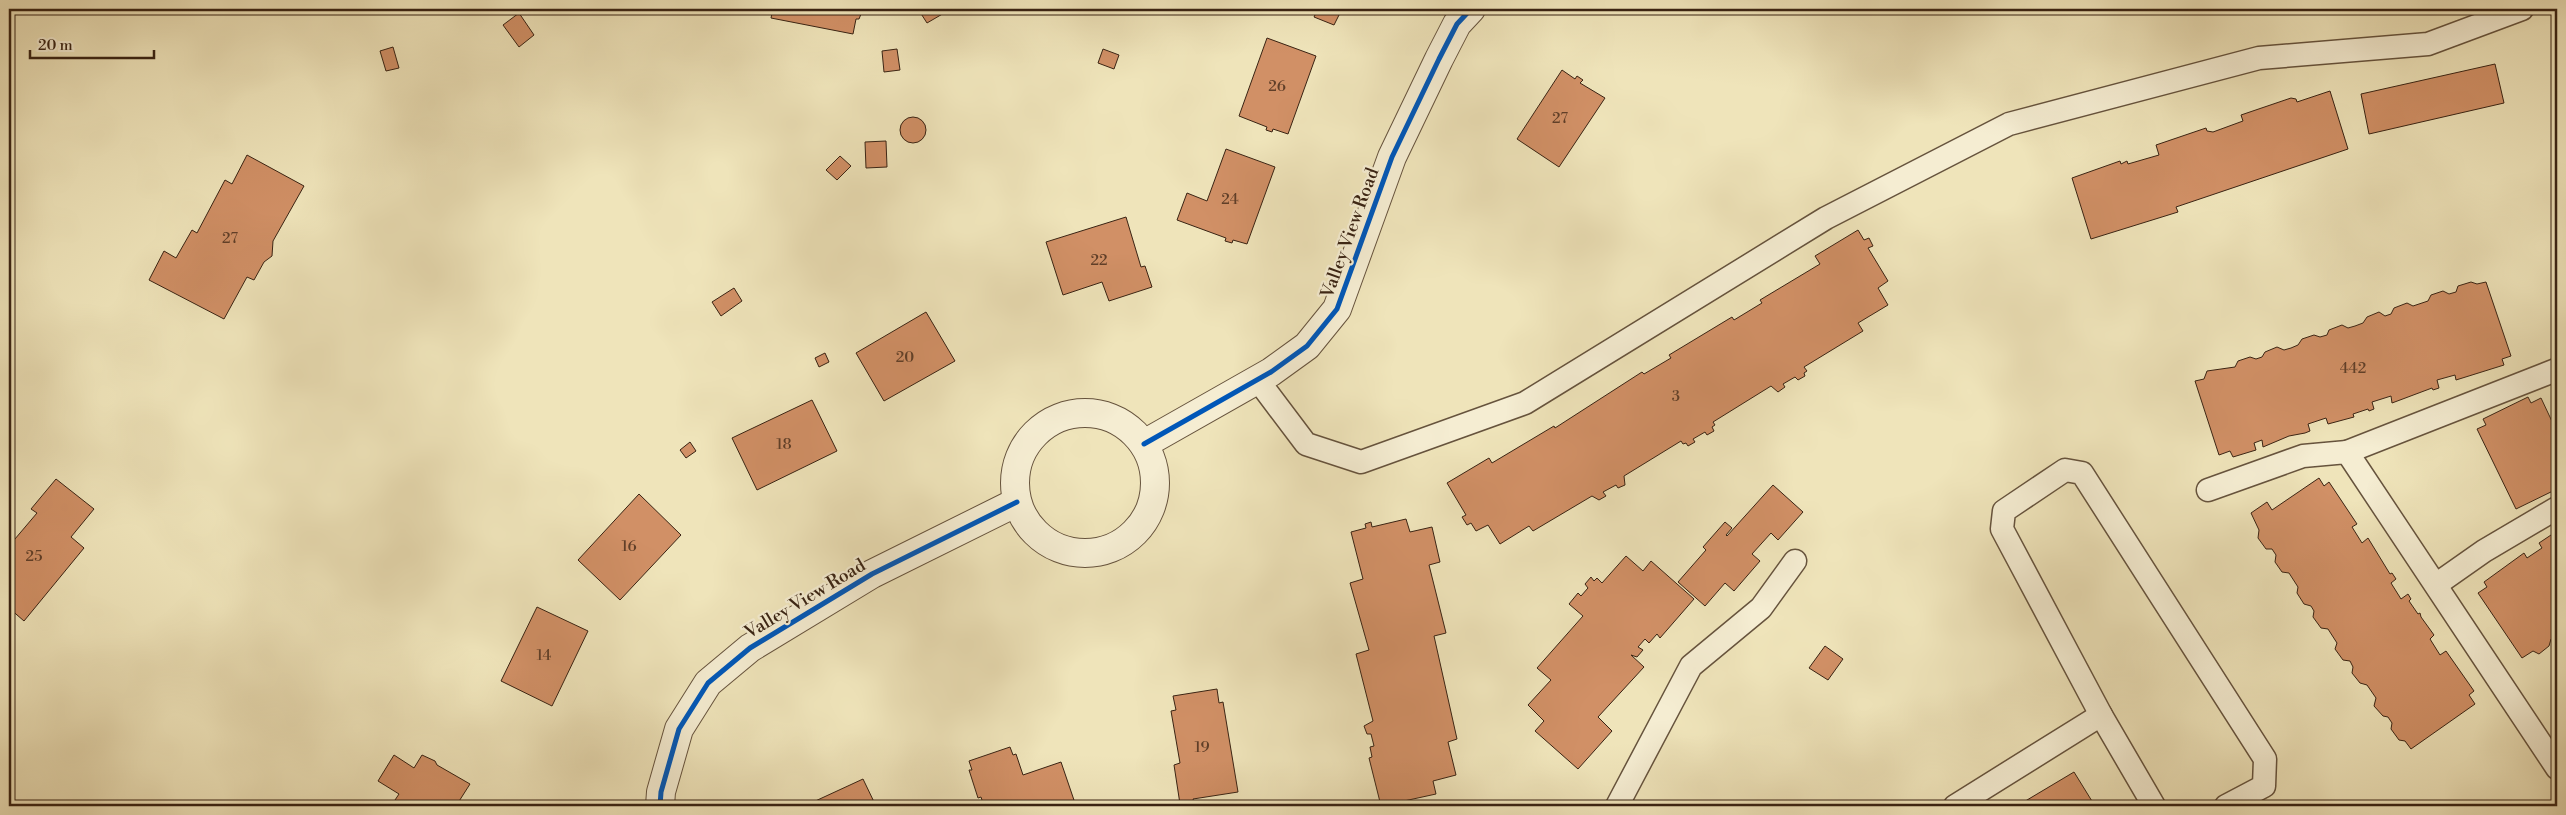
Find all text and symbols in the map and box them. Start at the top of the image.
scale bar [30,28,154,60]
text: 20 m [38,36,73,55]
house number: 26 [1268,77,1286,96]
house number: 27 [1552,109,1568,128]
street label: Valley View Road [1315,164,1385,302]
house number: 24 [1221,190,1239,209]
house number: 27 [222,229,238,248]
house number: 22 [1090,251,1108,270]
house number: 20 [896,348,914,367]
house number: 442 [2340,359,2366,378]
house number: 3 [1672,387,1680,406]
house number: 18 [776,435,792,454]
house number: 16 [621,537,637,556]
house number: 25 [26,547,42,566]
street label: Valley View Road [739,553,870,645]
house number: 14 [537,646,551,665]
house number: 19 [1194,738,1210,757]

